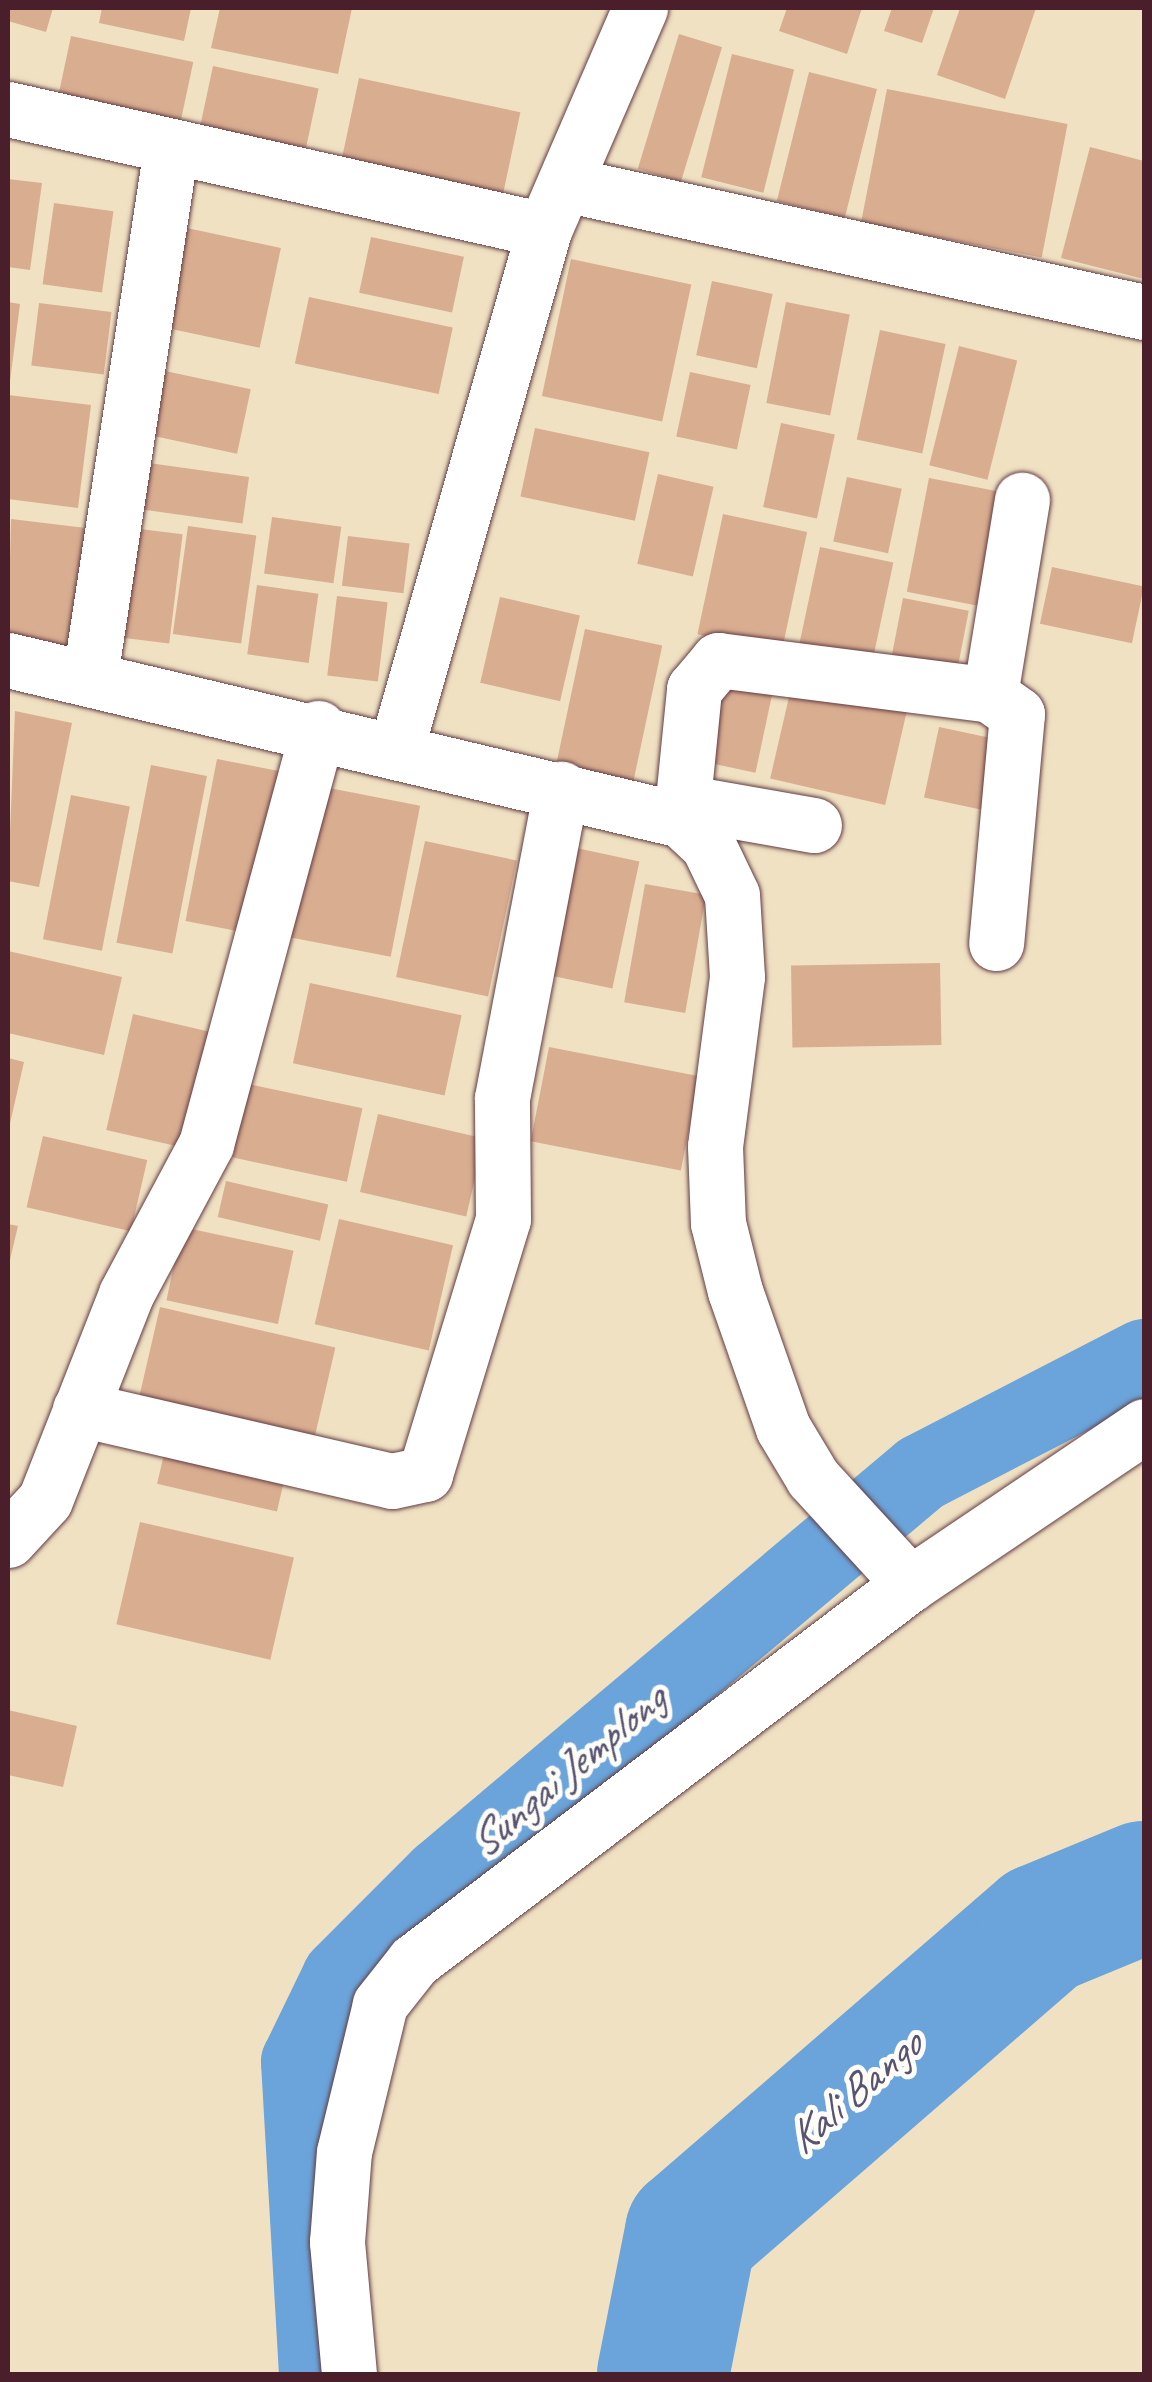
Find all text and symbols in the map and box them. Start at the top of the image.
water label: Sungai Jemplong [457,1673,677,1869]
water label: Kali Bango [775,2018,933,2166]

